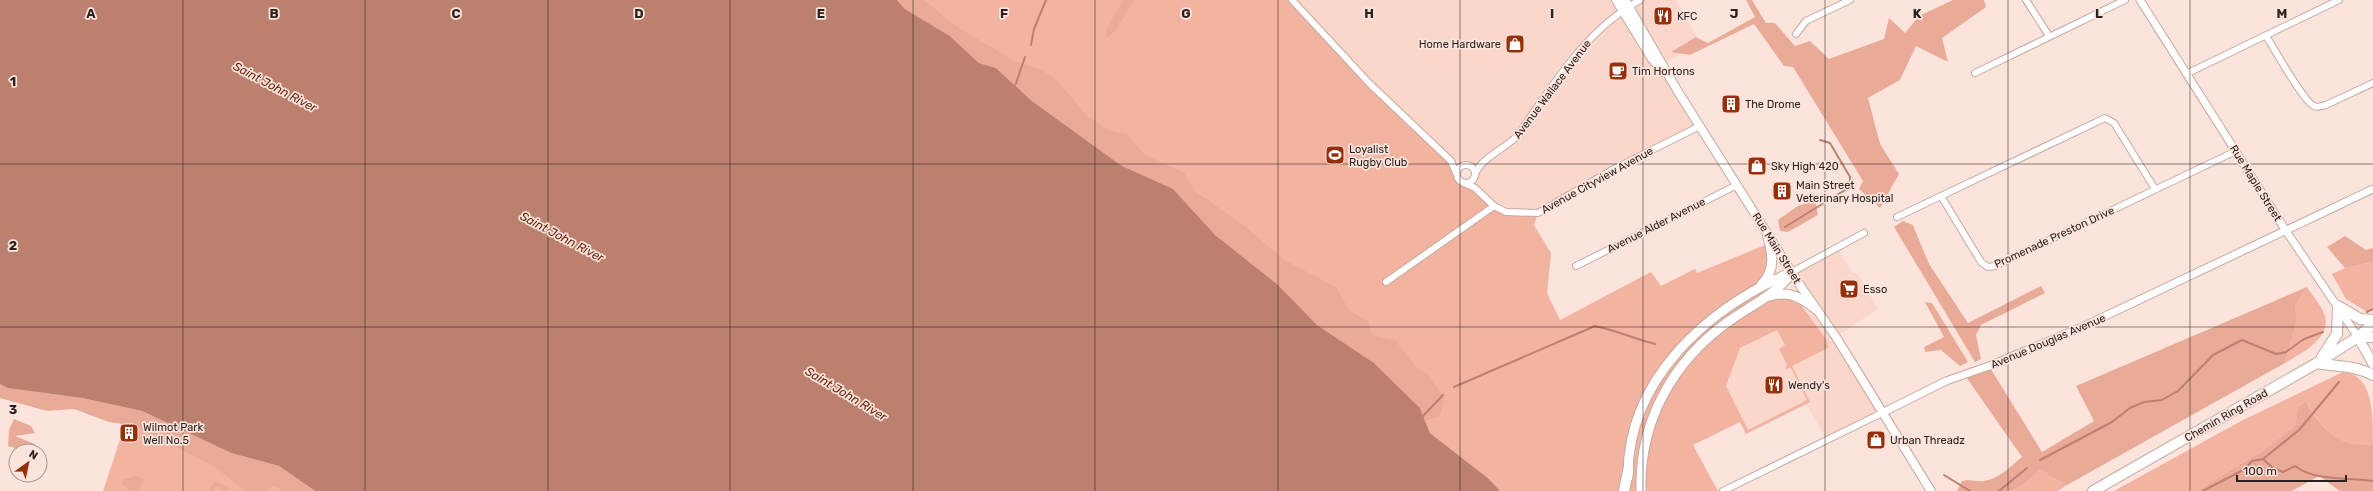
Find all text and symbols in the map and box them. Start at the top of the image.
restaurant icon: KFC [1652,5,1674,27]
text: A [86,6,96,21]
text: B [269,6,279,21]
text: C [451,6,461,21]
text: D [634,6,644,21]
text: E [817,6,825,21]
text: F [1000,6,1008,21]
text: G [1181,6,1191,21]
text: H [1364,6,1374,21]
text: I [1550,6,1554,21]
text: J [1730,6,1738,21]
text: K [1913,6,1922,21]
text: L [2095,6,2103,21]
text: M [2277,6,2287,21]
place label: KFC [1677,10,1697,23]
shop icon: Home Hardware [1504,33,1526,55]
street label: Avenue Wallace Avenue [1511,37,1594,141]
place label: Home Hardware [1419,38,1501,51]
water label: Saint John River [231,59,320,115]
cafe icon: Tim Hortons [1607,60,1629,82]
place label: Tim Hortons [1632,65,1695,78]
text: 1 [10,74,16,89]
building icon: The Drome [1720,93,1742,115]
place label: The Drome [1745,98,1801,111]
place label: Loyalist Rugby Club [1349,143,1407,169]
street label: Rue Maple Street [2227,143,2285,224]
sports icon: Loyalist Rugby Club [1324,144,1346,166]
street label: Avenue Cityview Avenue [1539,144,1655,217]
shop icon: Sky High 420 [1746,155,1768,177]
place label: Sky High 420 [1771,160,1839,173]
place label: Main Street Veterinary Hospital [1796,179,1894,205]
building icon: Main Street Veterinary Hospital [1771,180,1793,202]
street label: Avenue Alder Avenue [1605,195,1708,256]
street label: Promenade Preston Drive [1992,204,2116,271]
water label: Saint John River [518,209,607,265]
street label: Rue Main Street [1750,210,1804,287]
text: 2 [9,238,17,253]
supermarket icon: Esso [1838,278,1860,300]
place label: Esso [1863,283,1887,296]
street label: Avenue Douglas Avenue [1989,311,2108,372]
water label: Saint John River [803,364,890,424]
restaurant icon: Wendy's [1763,374,1785,396]
place label: Wendy's [1788,379,1830,392]
street label: Chemin Ring Road [2182,386,2270,445]
text: 3 [9,402,18,417]
place label: Wilmot Park Well No.5 [143,421,203,447]
building icon: Wilmot Park Well No.5 [118,422,140,444]
shop icon: Urban Threadz [1865,429,1887,451]
place label: Urban Threadz [1890,434,1965,447]
north arrow [8,443,48,483]
text: N [26,447,40,463]
scale bar [2237,457,2346,483]
text: 100 m [2243,464,2277,478]

